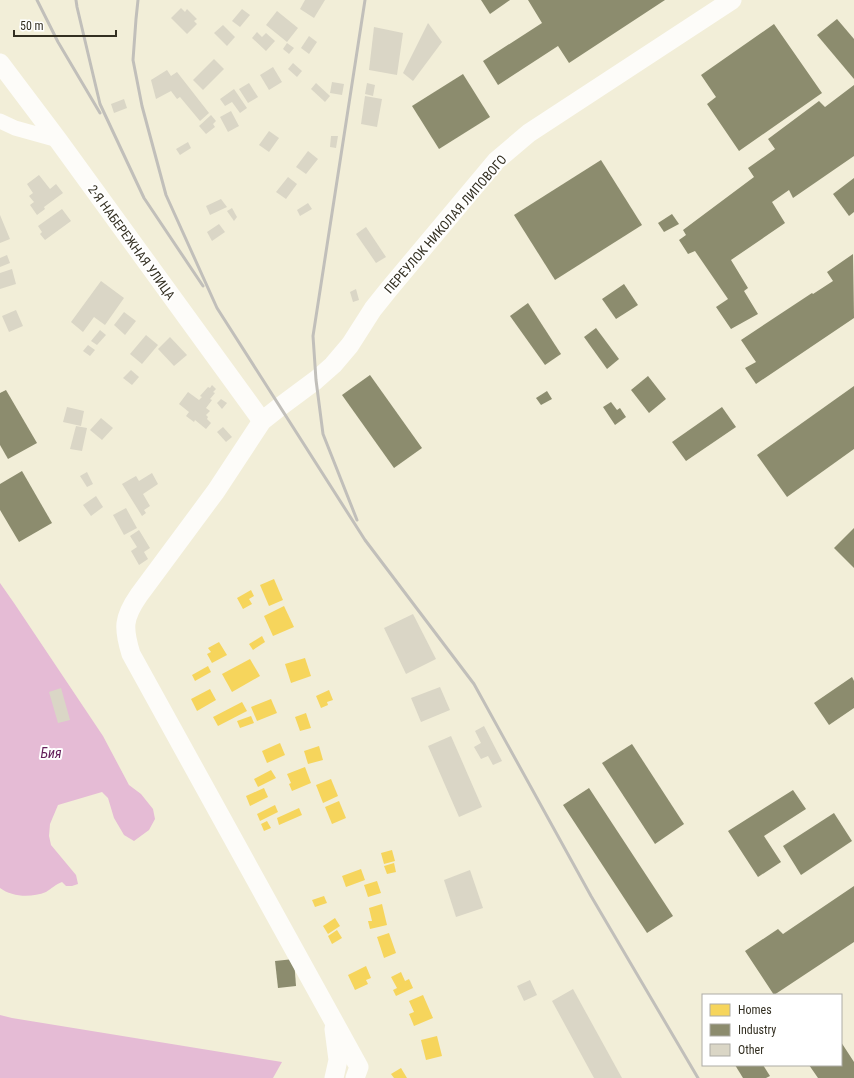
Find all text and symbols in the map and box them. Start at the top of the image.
scale bar [14,12,116,38]
text: 50 m [20,19,44,33]
street label: ПЕРЕУЛОК НИКОЛАЯ ЛИПОВОГО [381,152,510,297]
street label: 2-Я НАБЕРЕЖНАЯ УЛИЦА [85,182,178,303]
water label: Бия [41,745,62,761]
legend [702,994,842,1066]
text: Homes [738,1003,772,1017]
text: Industry [738,1023,776,1037]
text: Other [738,1043,764,1057]

